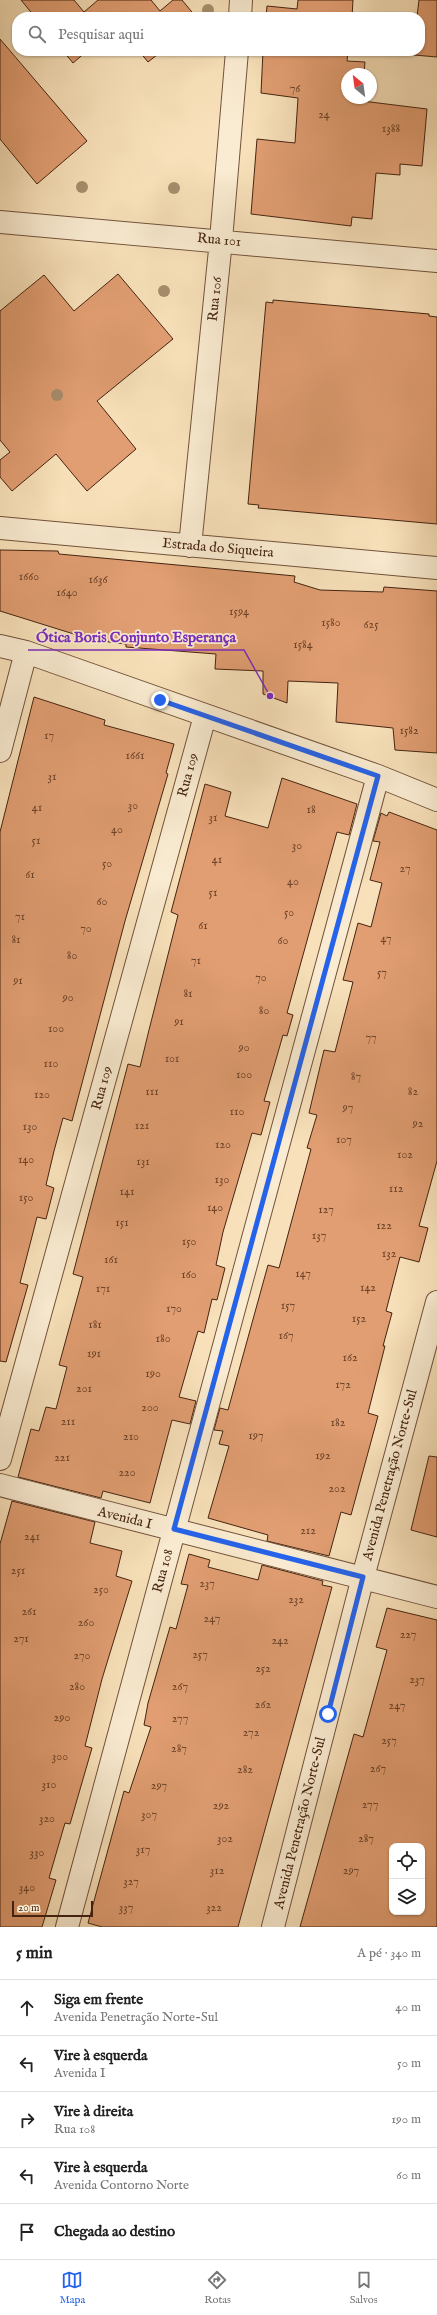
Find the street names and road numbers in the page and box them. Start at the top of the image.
street label: Rua 101 [196,229,242,251]
street label: Rua 106 [204,275,226,322]
street label: Estrada do Siqueira [162,534,275,562]
street label: Rua 109 [173,751,203,799]
street label: Rua 109 [87,1064,117,1112]
street label: Avenida Penetração Norte-Sul [358,1387,422,1564]
street label: Avenida I [95,1502,154,1533]
street label: Rua 108 [149,1547,177,1595]
street label: Avenida Penetração Norte-Sul [270,1735,330,1912]

